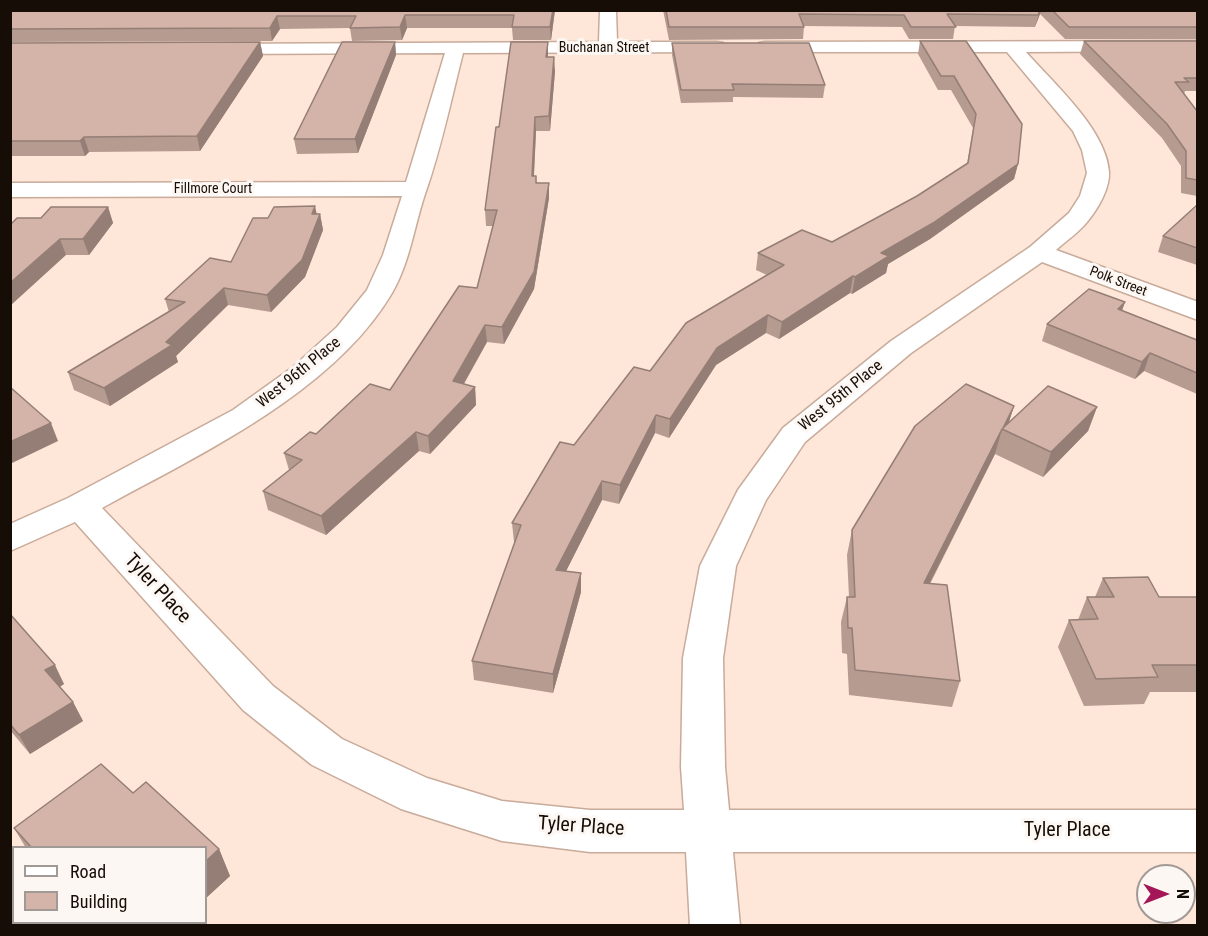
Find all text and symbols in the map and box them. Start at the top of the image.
street label: Buchanan Street [559,40,649,56]
street label: Fillmore Court [174,181,252,197]
street label: Polk Street [1087,263,1149,301]
street label: West 96th Place [253,333,345,413]
street label: West 95th Place [795,356,887,436]
street label: Tyler Place [119,549,195,629]
street label: Tyler Place [537,812,625,842]
street label: Tyler Place [1024,819,1110,843]
legend [12,846,207,924]
text: Road [70,861,106,882]
north arrow [1136,864,1196,924]
text: N [1173,889,1192,899]
text: Building [70,891,127,912]

